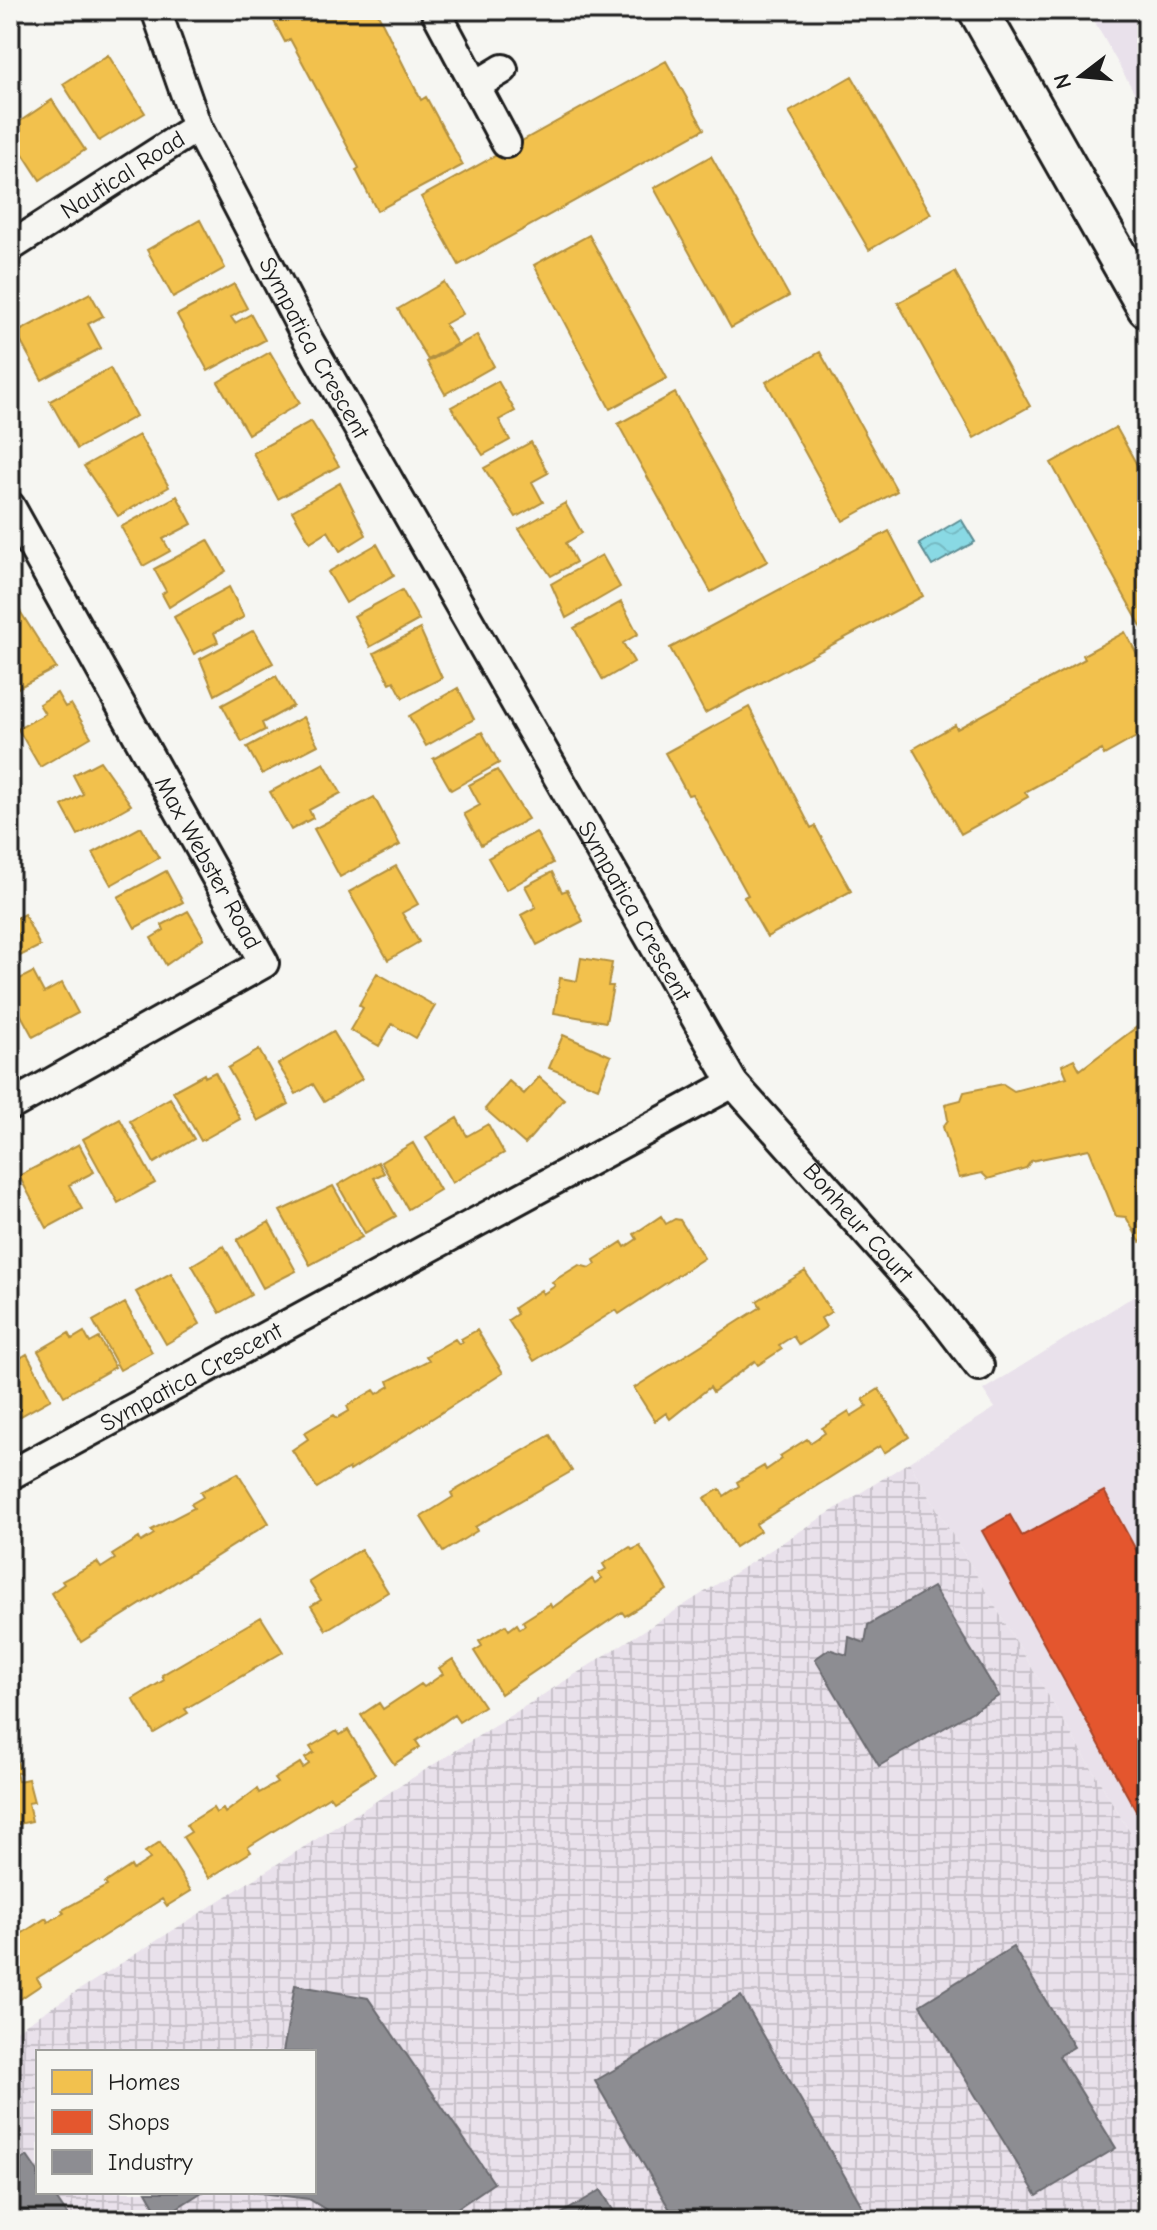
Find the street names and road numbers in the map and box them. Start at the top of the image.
street label: Nautical Road [56,125,190,225]
street label: Sympatica Crescent [253,252,376,444]
street label: Max Webster Road [149,771,267,954]
street label: Sympatica Crescent [572,816,698,1007]
street label: Bonheur Court [797,1157,920,1290]
street label: Sympatica Crescent [95,1316,288,1437]

